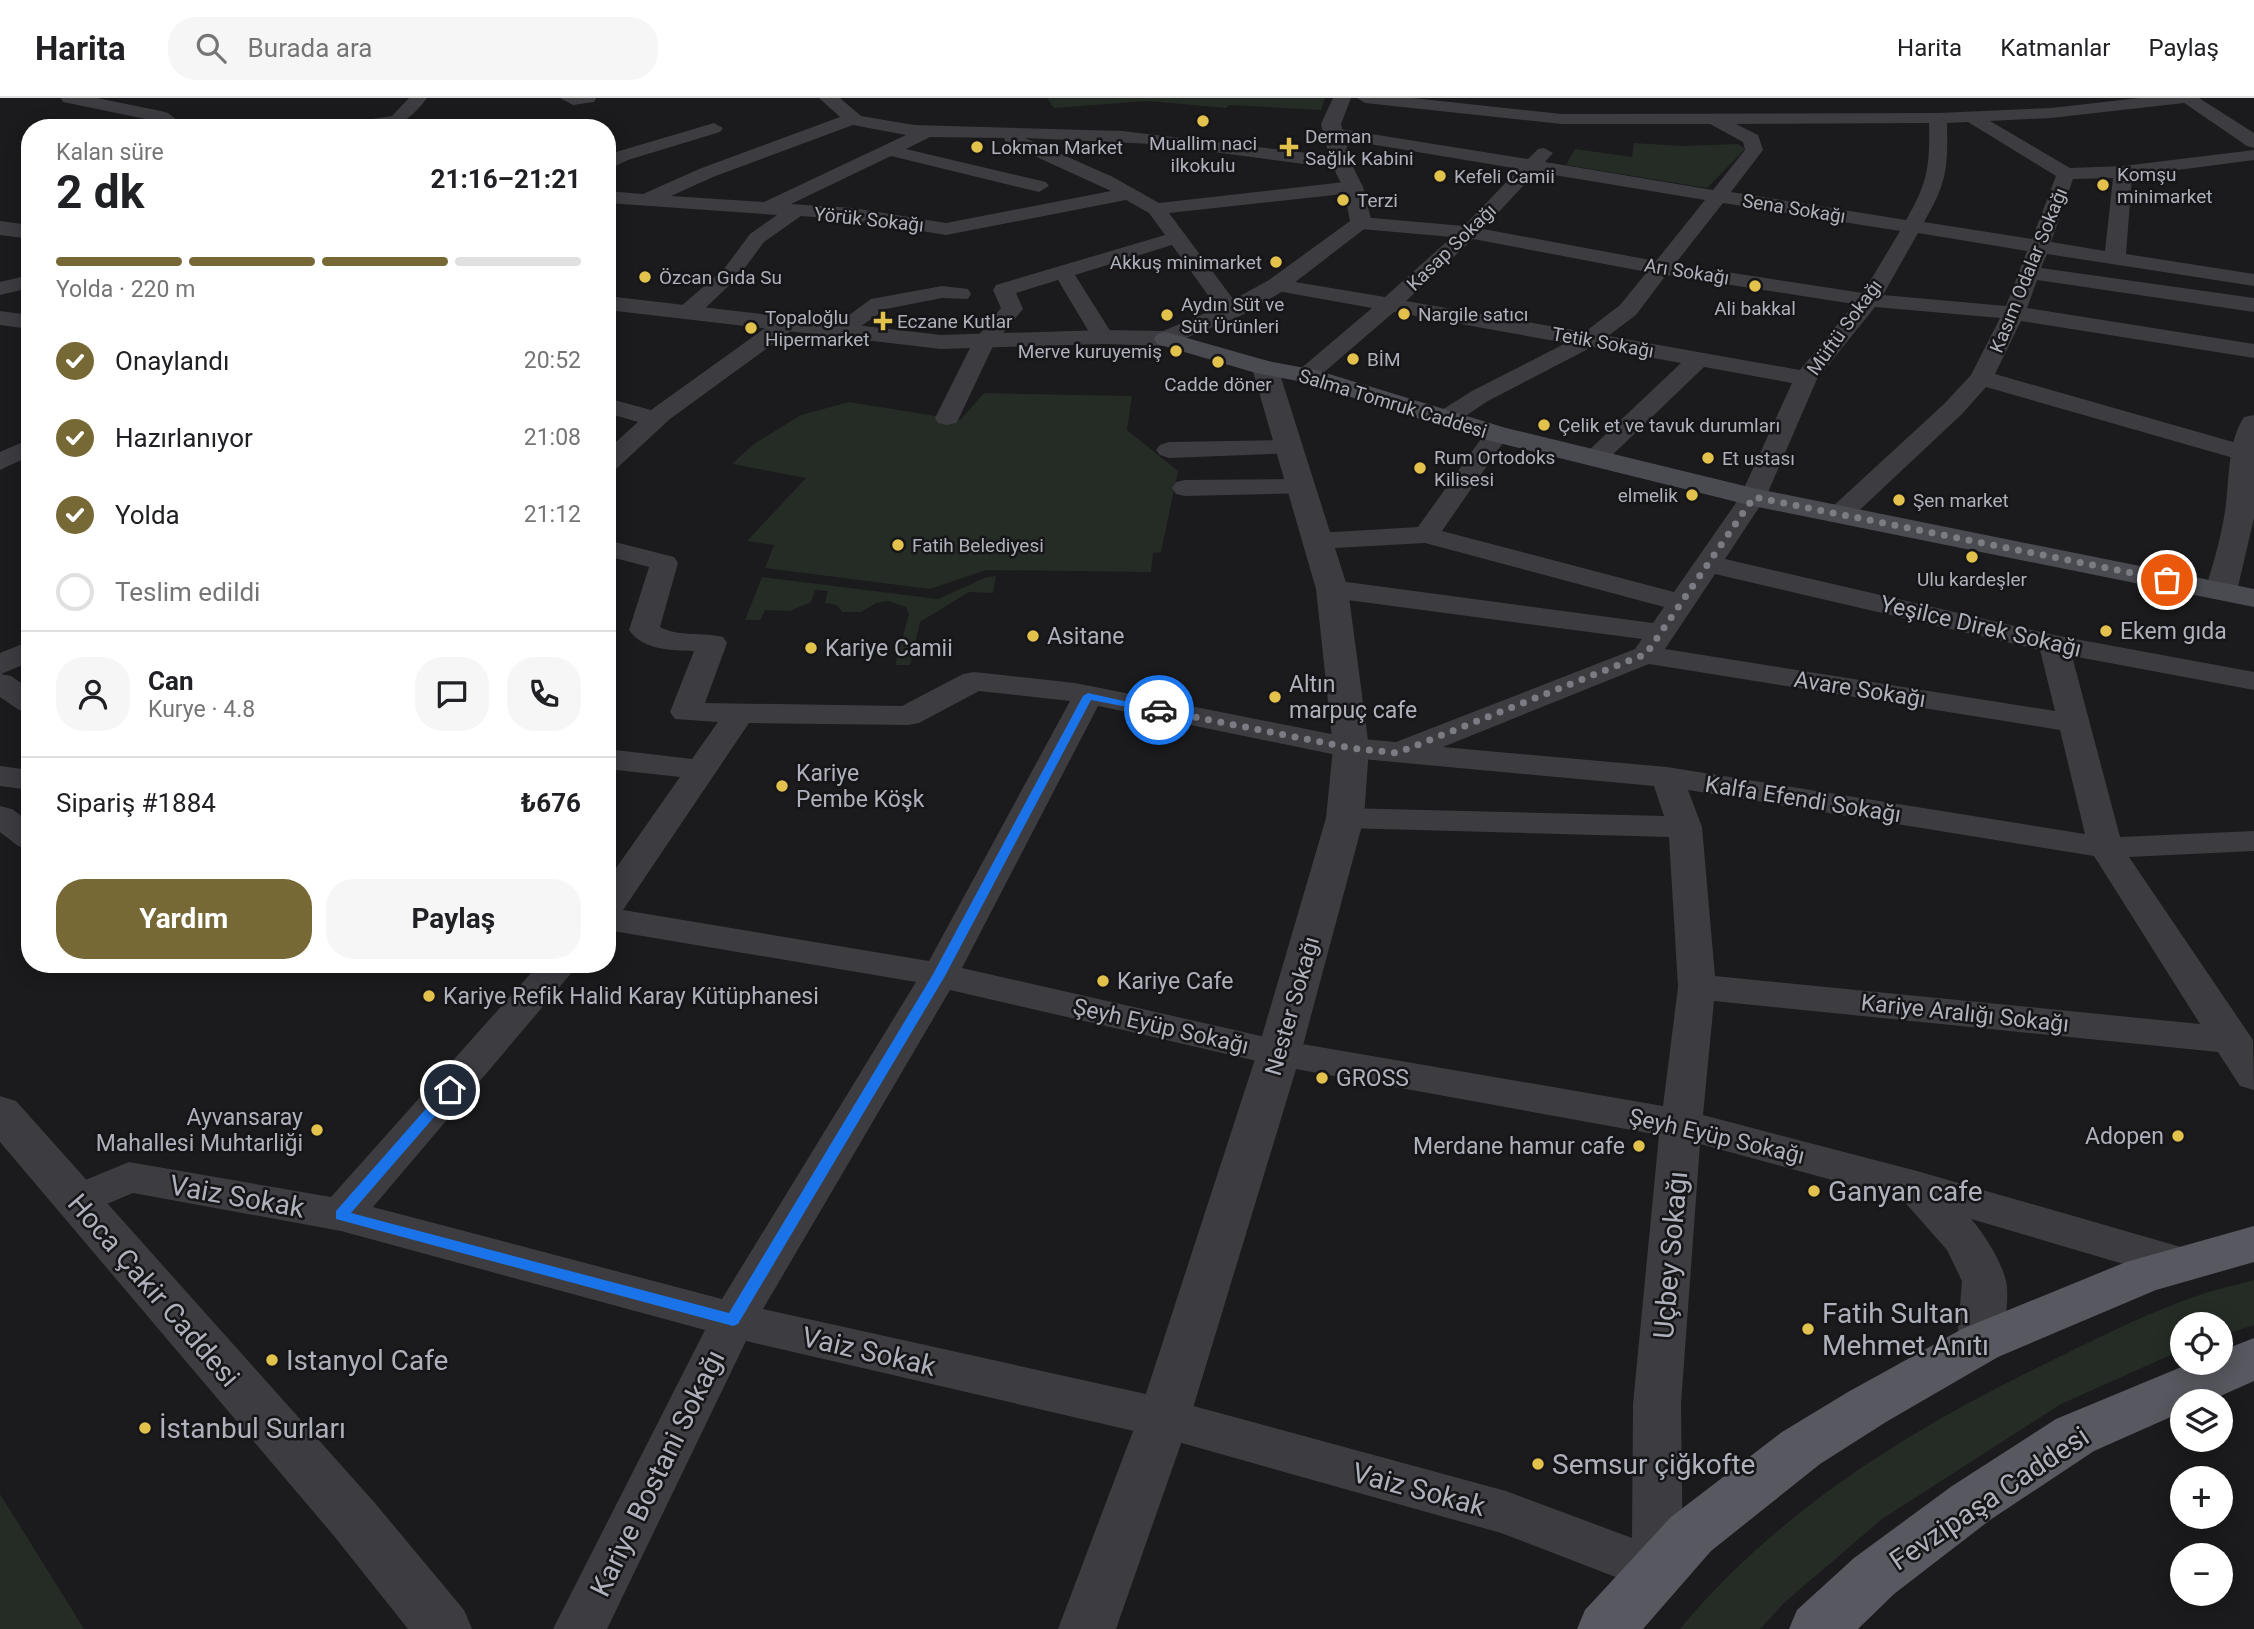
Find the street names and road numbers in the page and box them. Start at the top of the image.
street label: Kasım Odalar Sokağı [1985,184,2072,356]
street label: Sena Sokağı [1741,189,1847,228]
street label: Kasap Sokağı [1402,199,1501,296]
street label: Yörük Sokağı [813,202,925,237]
street label: Arı Sokağı [1643,253,1731,290]
street label: Müftü Sokağı [1802,275,1887,380]
street label: Tetik Sokağı [1550,322,1656,363]
street label: Salma Tomruk Caddesi [1296,364,1490,443]
street label: Yeşilce Direk Sokağı [1878,590,2084,663]
street label: Avare Sokağı [1792,666,1928,713]
street label: Kalfa Efendi Sokağı [1703,771,1903,828]
street label: Nester Sokağı [1260,934,1325,1079]
street label: Kariye Aralığı Sokağı [1860,989,2070,1038]
street label: Şeyh Eyüp Sokağı [1070,993,1251,1060]
street label: Şeyh Eyüp Sokağı [1626,1103,1807,1170]
street label: Vaiz Sokak [167,1168,308,1225]
street label: Uçbey Sokağı [1647,1170,1694,1340]
street label: Hoca Çakir Caddesi [61,1187,246,1394]
street label: Vaiz Sokak [799,1320,940,1383]
street label: Kariye Bostani Sokağı [583,1345,731,1602]
street label: Fevzipaşa Caddesi [1884,1420,2095,1577]
street label: Vaiz Sokak [1349,1456,1490,1523]

